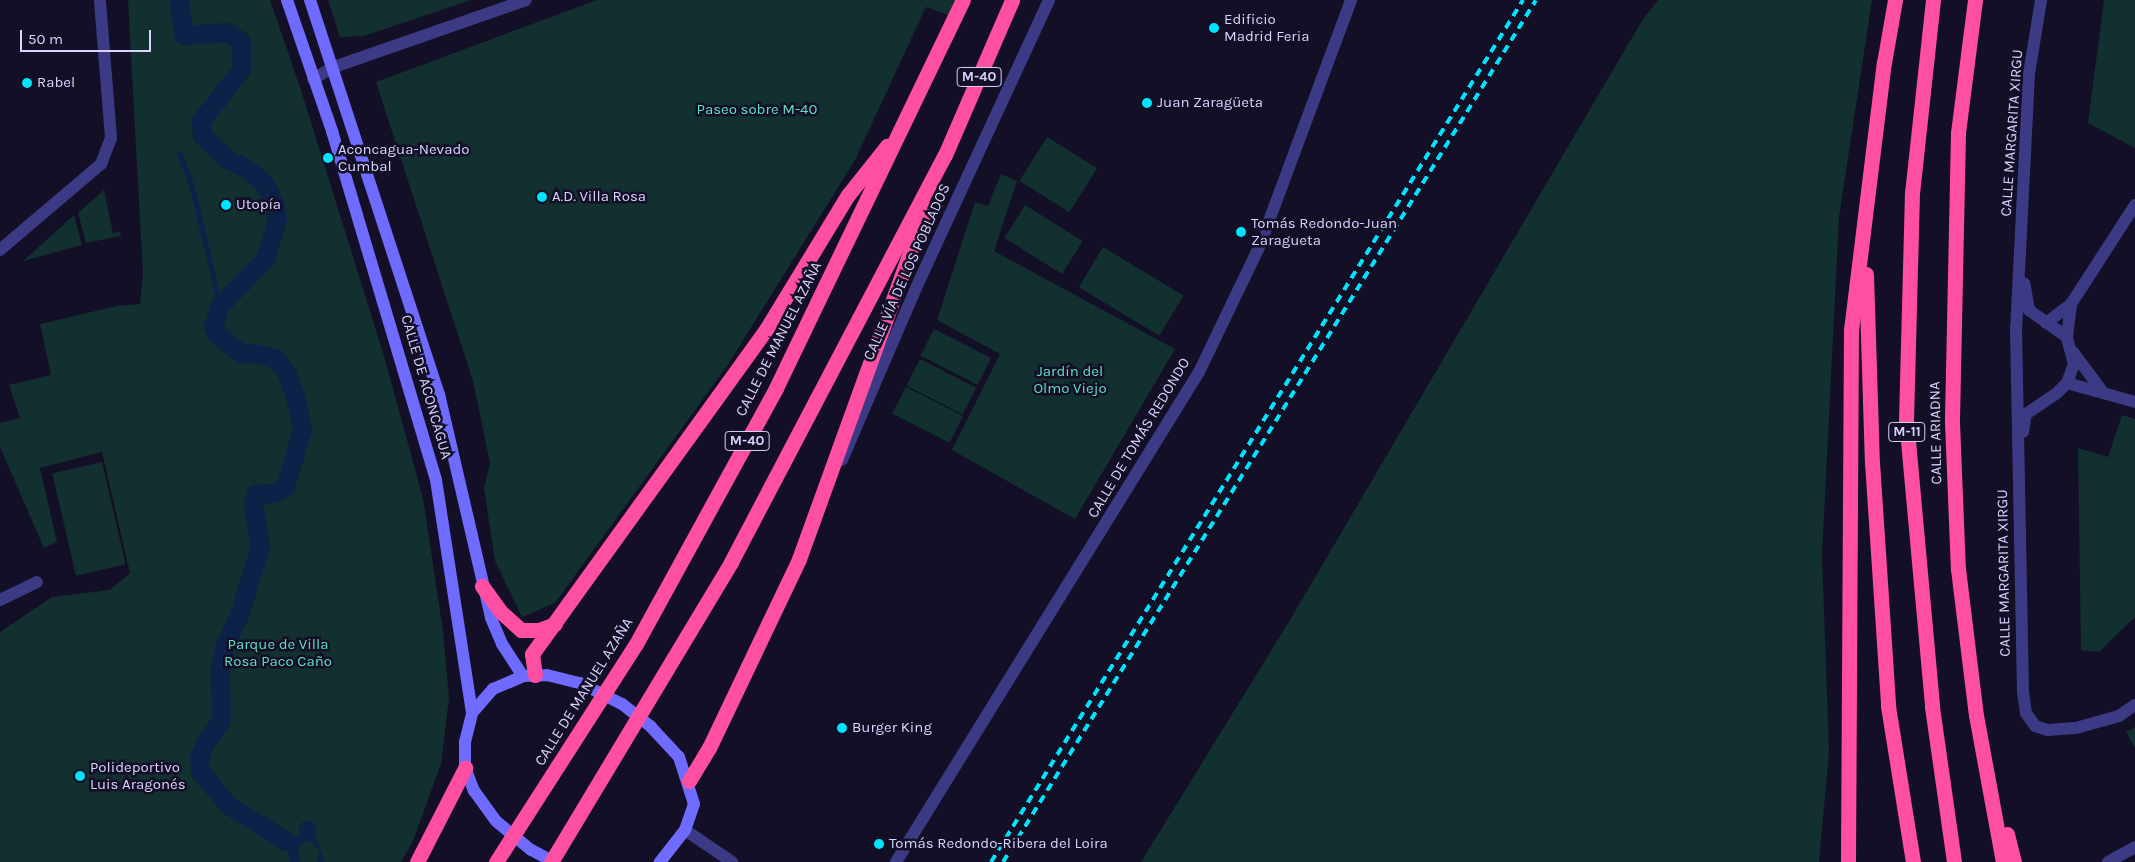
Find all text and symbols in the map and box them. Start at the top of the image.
place label: Edificio Madrid Feria [1224,10,1309,45]
scale bar [22,20,154,52]
marker: Edificio Madrid Feria [1208,22,1220,34]
text: 50 m [28,30,63,48]
street label: CALLE MARGARITA XIRGU [1997,49,2027,217]
road number: M-40 [956,66,1002,88]
place label: Rabel [37,74,75,92]
marker: Rabel [21,77,33,89]
place label: Juan Zaragüeta [1157,94,1263,112]
marker: Juan Zaragüeta [1141,97,1153,109]
park label: Paseo sobre M-40 [697,101,817,119]
place label: Aconcagua-Nevado Cumbal [338,140,469,175]
marker: Aconcagua-Nevado Cumbal [322,152,334,164]
street label: CALLE VÍA DE LOS POBLADOS [860,181,954,363]
place label: A.D. Villa Rosa [552,188,646,206]
marker: A.D. Villa Rosa [536,191,548,203]
place label: Utopía [236,196,281,214]
marker: Utopía [220,199,232,211]
place label: Tomás Redondo-Juan Zaragueta [1251,214,1397,249]
marker: Tomás Redondo-Juan Zaragueta [1235,226,1247,238]
street label: CALLE DE MANUEL AZAÑA [732,259,826,419]
street label: CALLE DE ACONCAGUA [397,313,455,461]
street label: CALLE DE TOMÁS REDONDO [1084,355,1194,521]
park label: Jardín del Olmo Viejo [1033,362,1107,397]
street label: CALLE ARIADNA [1926,381,1946,485]
road number: M-11 [1888,421,1926,444]
road number: M-40 [724,430,770,452]
street label: CALLE MARGARITA XIRGU [1994,489,2014,657]
street label: CALLE DE MANUEL AZAÑA [531,615,637,769]
park label: Parque de Villa Rosa Paco Caño [224,635,332,670]
place label: Burger King [852,719,932,737]
marker: Burger King [836,722,848,734]
place label: Polideportivo Luis Aragonés [90,758,186,793]
marker: Polideportivo Luis Aragonés [74,770,86,782]
place label: Tomás Redondo-Ribera del Loira [889,835,1108,853]
marker: Tomás Redondo-Ribera del Loira [873,838,885,850]

